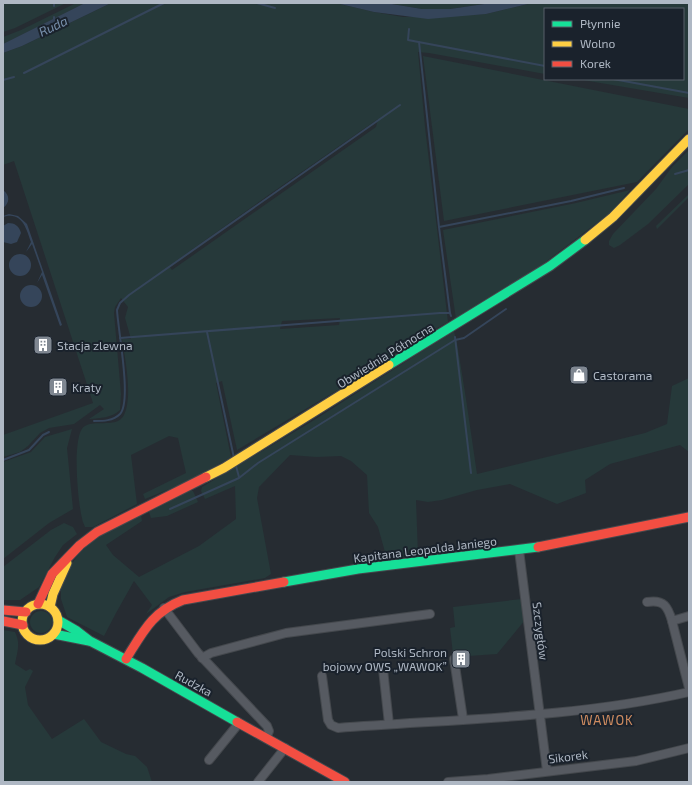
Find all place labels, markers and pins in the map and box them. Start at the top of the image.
building icon: Stacja zlewna [32,334,54,356]
place label: Stacja zlewna [57,338,133,353]
shop icon: Castorama [568,364,590,386]
place label: Castorama [593,368,652,382]
building icon: Kraty [47,376,69,398]
place label: Kraty [72,380,102,394]
place label: Polski Schron bojowy OWS „WAWOK” [323,645,447,674]
building icon: Polski Schron bojowy OWS „WAWOK” [450,648,472,670]

